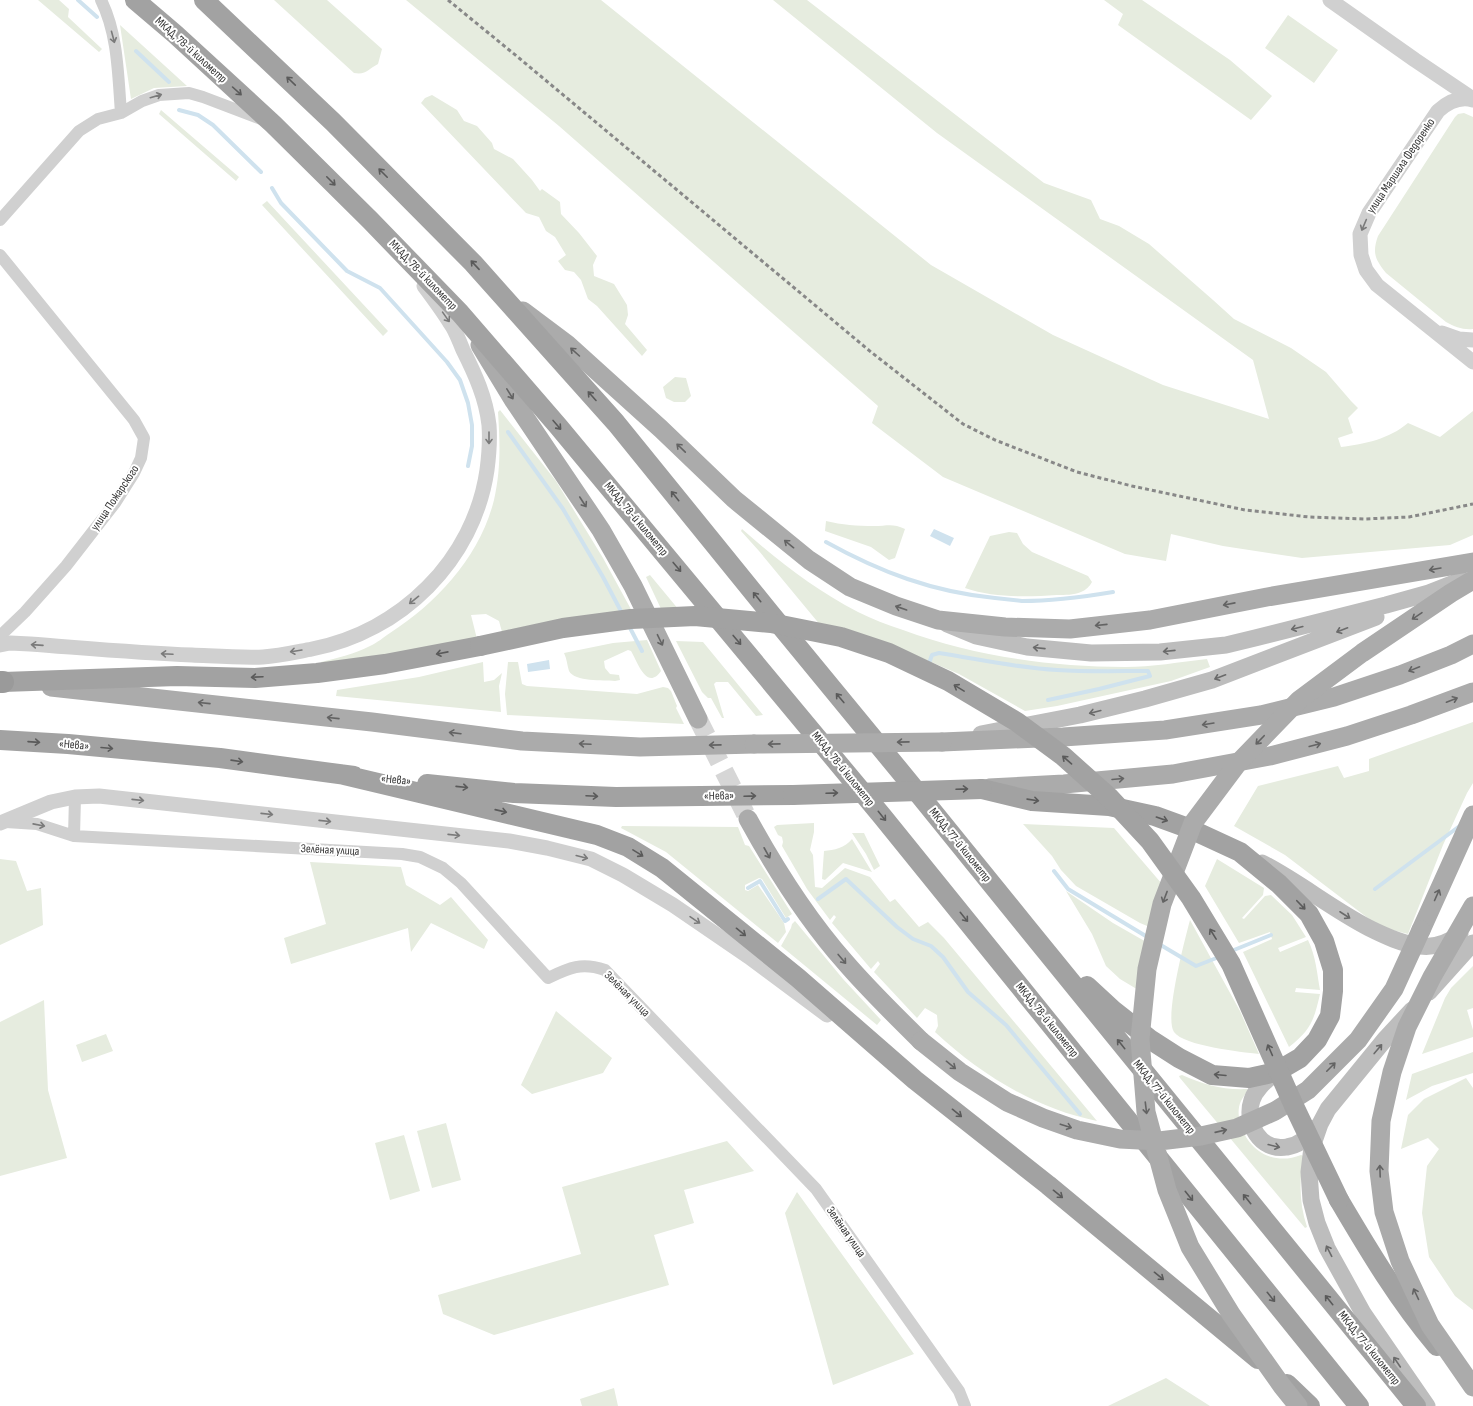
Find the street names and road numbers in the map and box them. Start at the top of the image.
street label: МКАД, 78-й километр [152,14,230,86]
street label: улица Маршала Федоренко [1364,115,1438,217]
street label: МКАД, 78-й километр [386,237,460,313]
street label: улица Пожарского [88,462,142,534]
street label: МКАД, 78-й километр [601,479,671,559]
street label: МКАД, 78-й километр [808,729,878,809]
street label: «Нева» [58,736,90,754]
street label: «Нева» [380,771,412,789]
street label: «Нева» [704,788,734,804]
street label: МКАД, 77-й километр [926,805,994,885]
street label: Зелёная улица [300,841,360,859]
street label: Зелёная улица [601,968,653,1020]
street label: МКАД, 78-й километр [1012,980,1082,1060]
street label: МКАД, 77-й километр [1130,1057,1198,1137]
street label: Зелёная улица [823,1204,869,1261]
street label: МКАД, 77-й километр [1335,1308,1403,1388]

